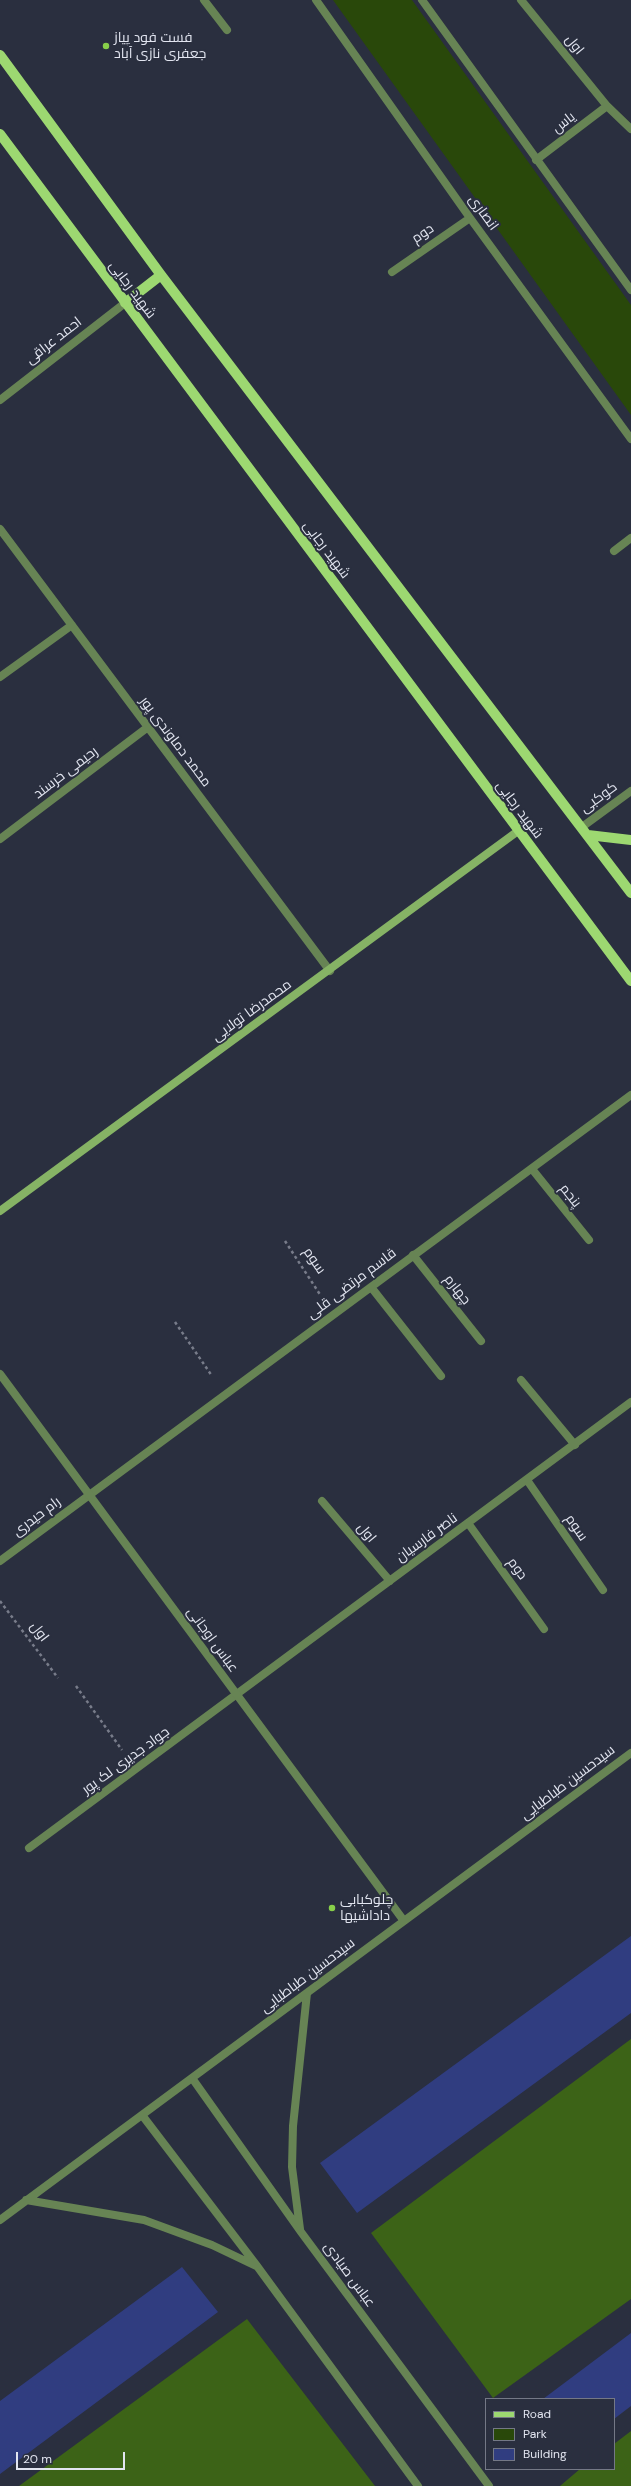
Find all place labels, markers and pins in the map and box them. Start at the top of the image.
place label: فست فود پیاز جعفری نازی آباد [114,30,206,62]
marker: فست فود پیاز جعفری نازی آباد [101,41,111,51]
place label: چلوکبابی داداشیها [340,1892,393,1924]
marker: چلوکبابی داداشیها [327,1903,337,1913]

